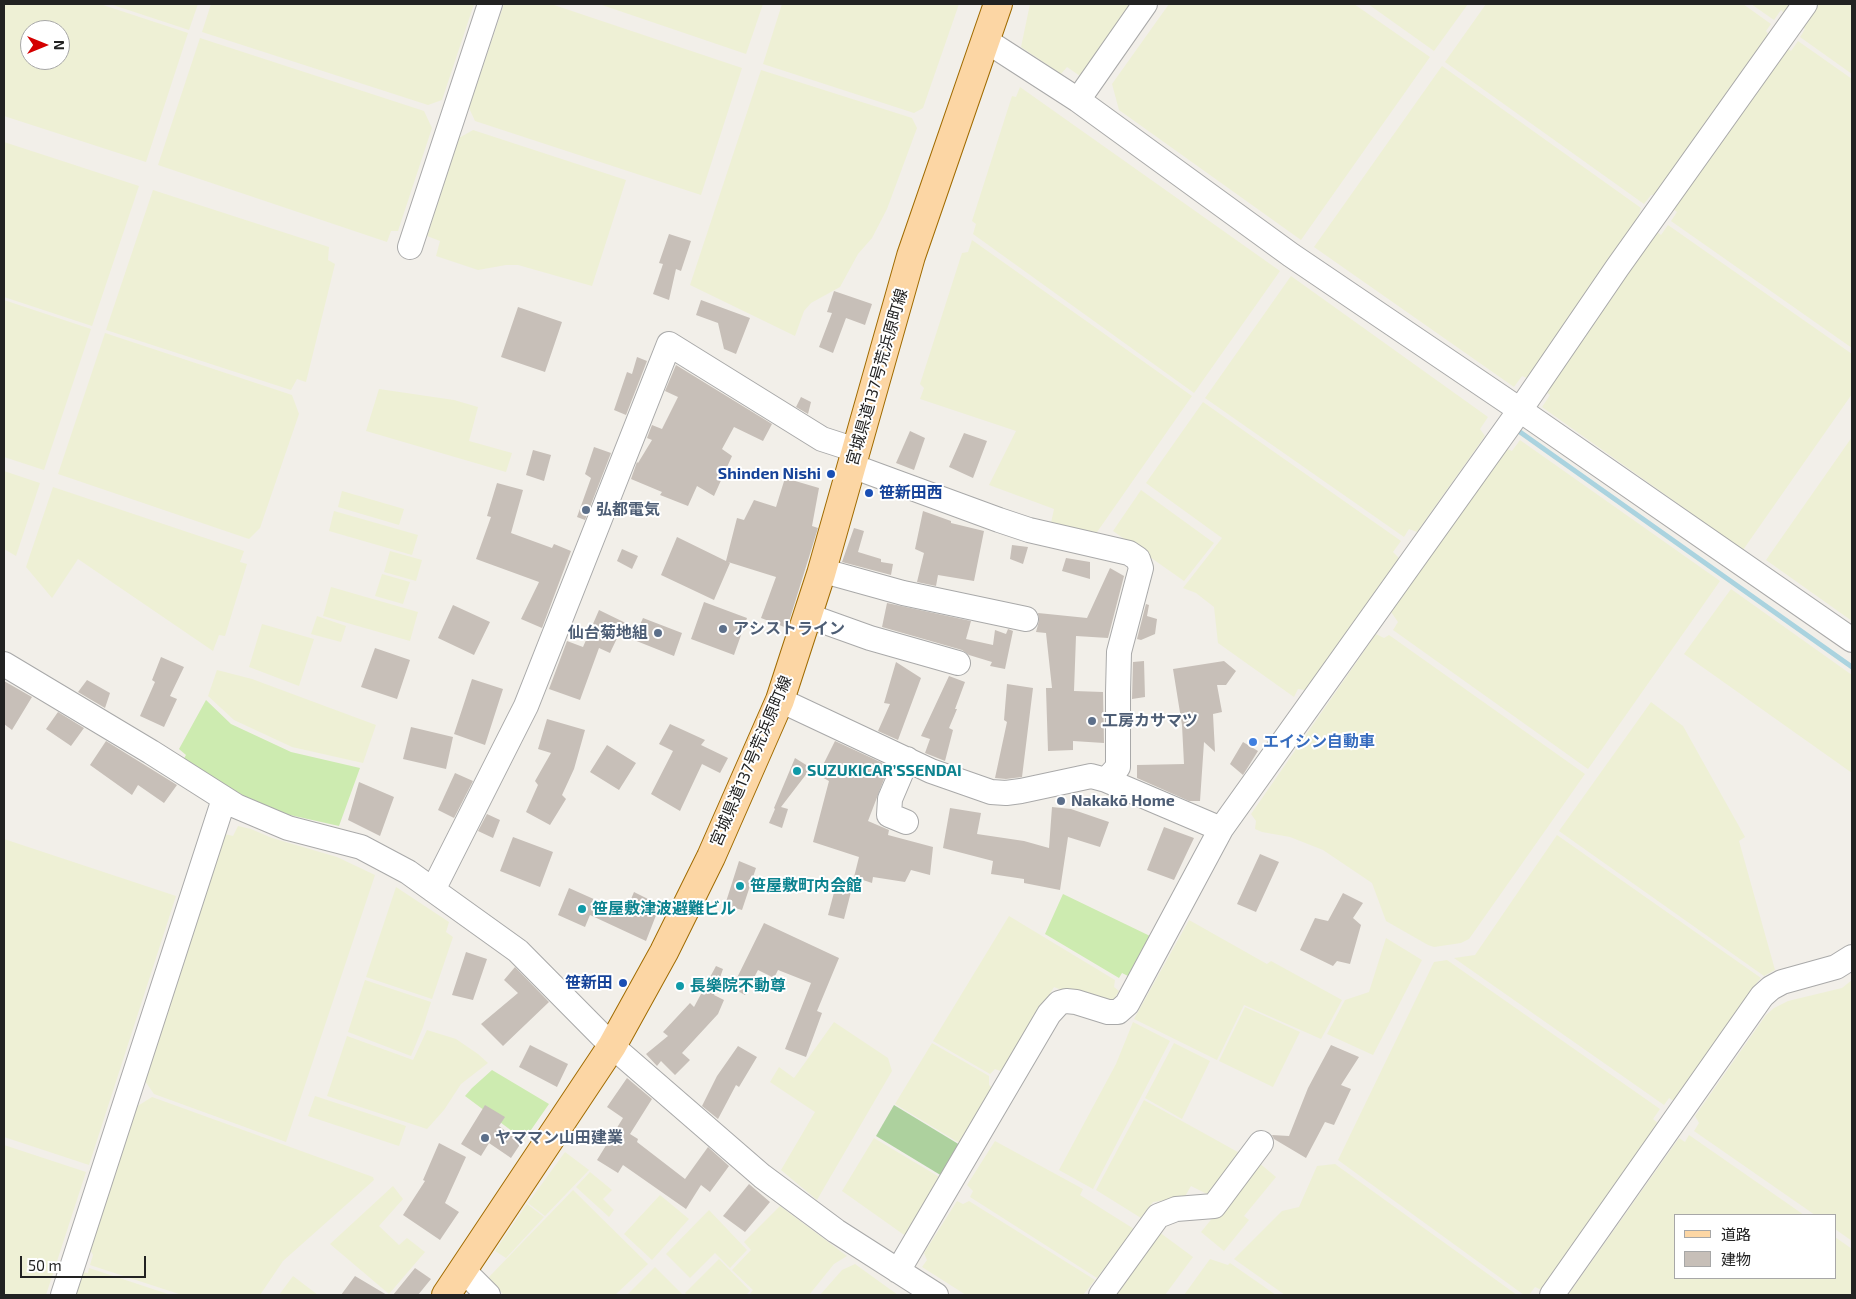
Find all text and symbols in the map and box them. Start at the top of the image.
north arrow [20,20,70,70]
text: N [51,40,68,50]
street label: 宮城県道137号荒浜原町線 [842,286,912,468]
place label: Shinden Nishi [718,464,821,484]
marker: Shinden Nishi [825,468,837,480]
place label: 笹新田西 [879,483,943,503]
marker: 笹新田西 [863,487,875,499]
place label: 弘都電気 [596,500,660,520]
marker: 弘都電気 [580,504,592,516]
place label: アシストライン [733,619,845,639]
place label: 仙台菊地組 [568,623,648,643]
marker: アシストライン [717,623,729,635]
marker: 仙台菊地組 [652,627,664,639]
street label: 宮城県道137号荒浜原町線 [706,673,796,849]
place label: 工房カサマツ [1102,711,1198,731]
marker: 工房カサマツ [1086,715,1098,727]
place label: エイシン自動車 [1263,732,1375,752]
marker: エイシン自動車 [1247,736,1259,748]
place label: SUZUKICAR’SSENDAI [807,761,962,781]
marker: SUZUKICAR’SSENDAI [791,765,803,777]
place label: Nakakō Home [1071,791,1175,811]
marker: Nakakō Home [1055,795,1067,807]
place label: 笹屋敷町内会館 [750,876,862,896]
marker: 笹屋敷町内会館 [734,880,746,892]
place label: 笹屋敷津波避難ビル [592,899,736,919]
marker: 笹屋敷津波避難ビル [576,903,588,915]
place label: 笹新田 [565,973,613,993]
place label: 長樂院不動尊 [690,976,786,996]
marker: 笹新田 [617,977,629,989]
marker: 長樂院不動尊 [674,980,686,992]
place label: ヤママン山田建業 [495,1128,623,1148]
marker: ヤママン山田建業 [479,1132,491,1144]
legend [1674,1214,1836,1279]
text: 道路 [1721,1225,1751,1243]
scale bar [22,1246,149,1278]
text: 建物 [1721,1250,1751,1268]
text: 50 m [28,1256,62,1274]

